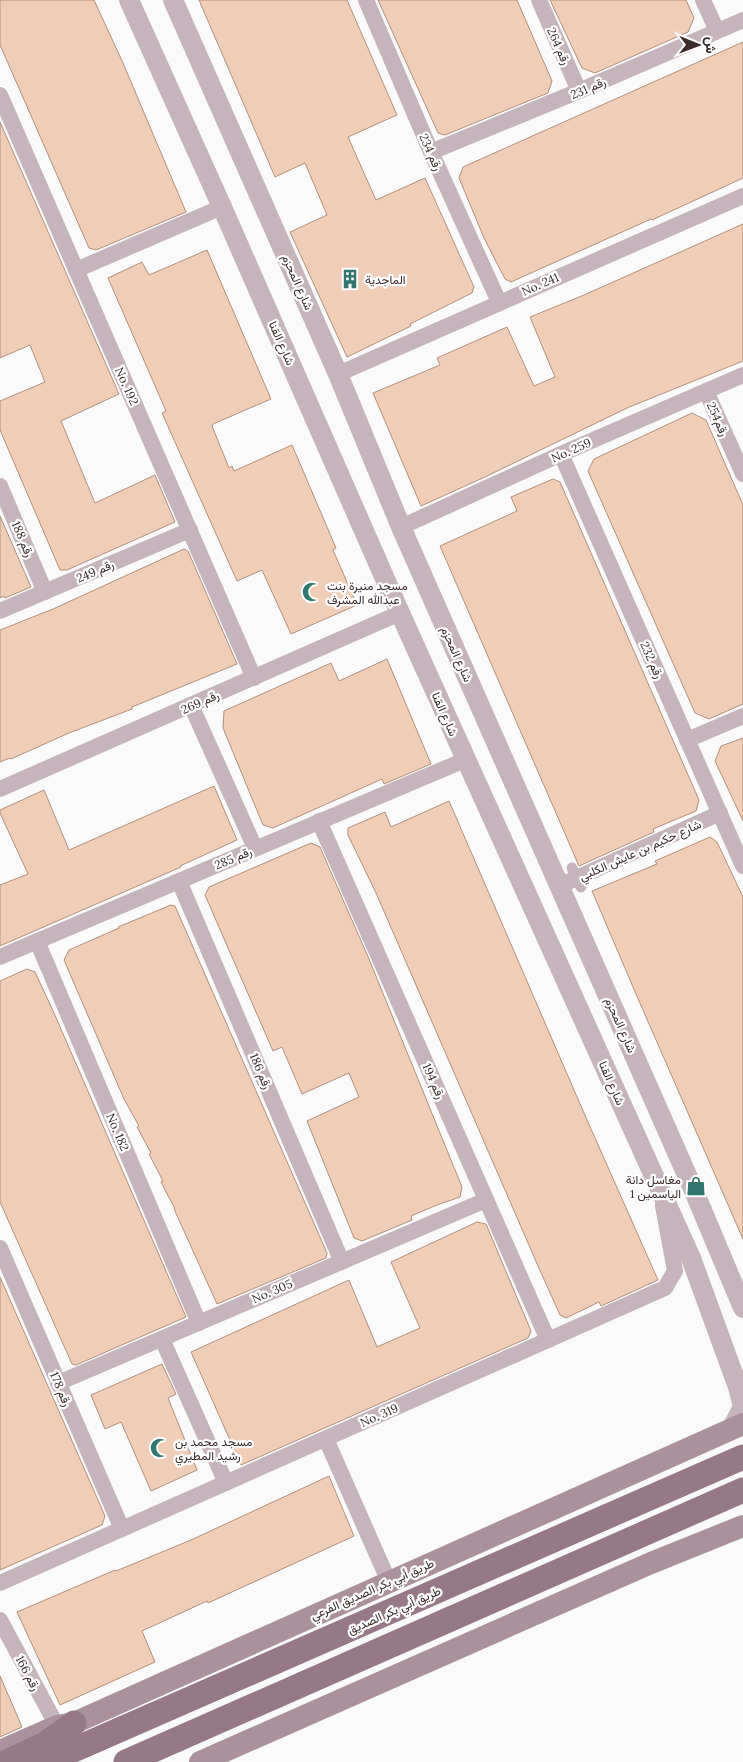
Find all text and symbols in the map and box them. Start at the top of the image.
north arrow [673,20,723,70]
street label: رقم 264 [543,25,574,67]
text: ش [702,37,720,54]
street label: رقم 231 [568,74,608,103]
street label: رقم 234 [415,131,446,173]
street label: شارع المحزم [277,252,317,313]
building icon: الماجدية [339,268,361,290]
street label: No. 241 [519,269,561,299]
place label: الماجدية [365,272,406,287]
street label: شارع القنا [264,319,298,368]
street label: No. 192 [112,365,142,407]
street label: رقم254 [703,400,732,439]
street label: No. 259 [549,435,593,465]
street label: رقم 188 [8,519,37,560]
street label: رقم 249 [74,556,116,586]
place label: مسجد منيرة بنت عبدالله المشرف [327,578,408,608]
mosque icon: مسجد منيرة بنت عبدالله المشرف [301,581,323,603]
street label: شارع المحزم [436,624,476,685]
street label: رقم 232 [636,639,667,681]
street label: رقم 269 [179,687,222,718]
street label: شارع القنا [427,690,461,739]
street label: شارع حكيم بن عايش الكلبي [577,816,705,887]
street label: رقم 285 [212,843,254,873]
street label: شارع المحزم [600,995,640,1056]
street label: رقم 186 [246,1051,275,1092]
street label: شارع القنا [594,1059,628,1108]
street label: رقم 194 [419,1061,448,1102]
street label: No. 182 [103,1111,133,1153]
place label: مغاسل دانة الياسمين 1 [626,1172,681,1202]
shop icon: مغاسل دانة الياسمين 1 [685,1175,707,1197]
street label: No. 305 [249,1276,295,1306]
street label: رقم 178 [46,1369,75,1409]
street label: No. 319 [358,1400,400,1430]
place label: مسجد محمد بن رشيد المطيري [175,1434,252,1466]
mosque icon: مسجد محمد بن رشيد المطيري [149,1437,171,1459]
street label: طريق أبي بكر الصديق الفرعي [308,1555,436,1623]
street label: طريق أبي بكر الصديق [345,1583,443,1637]
street label: رقم 166 [12,1653,43,1694]

